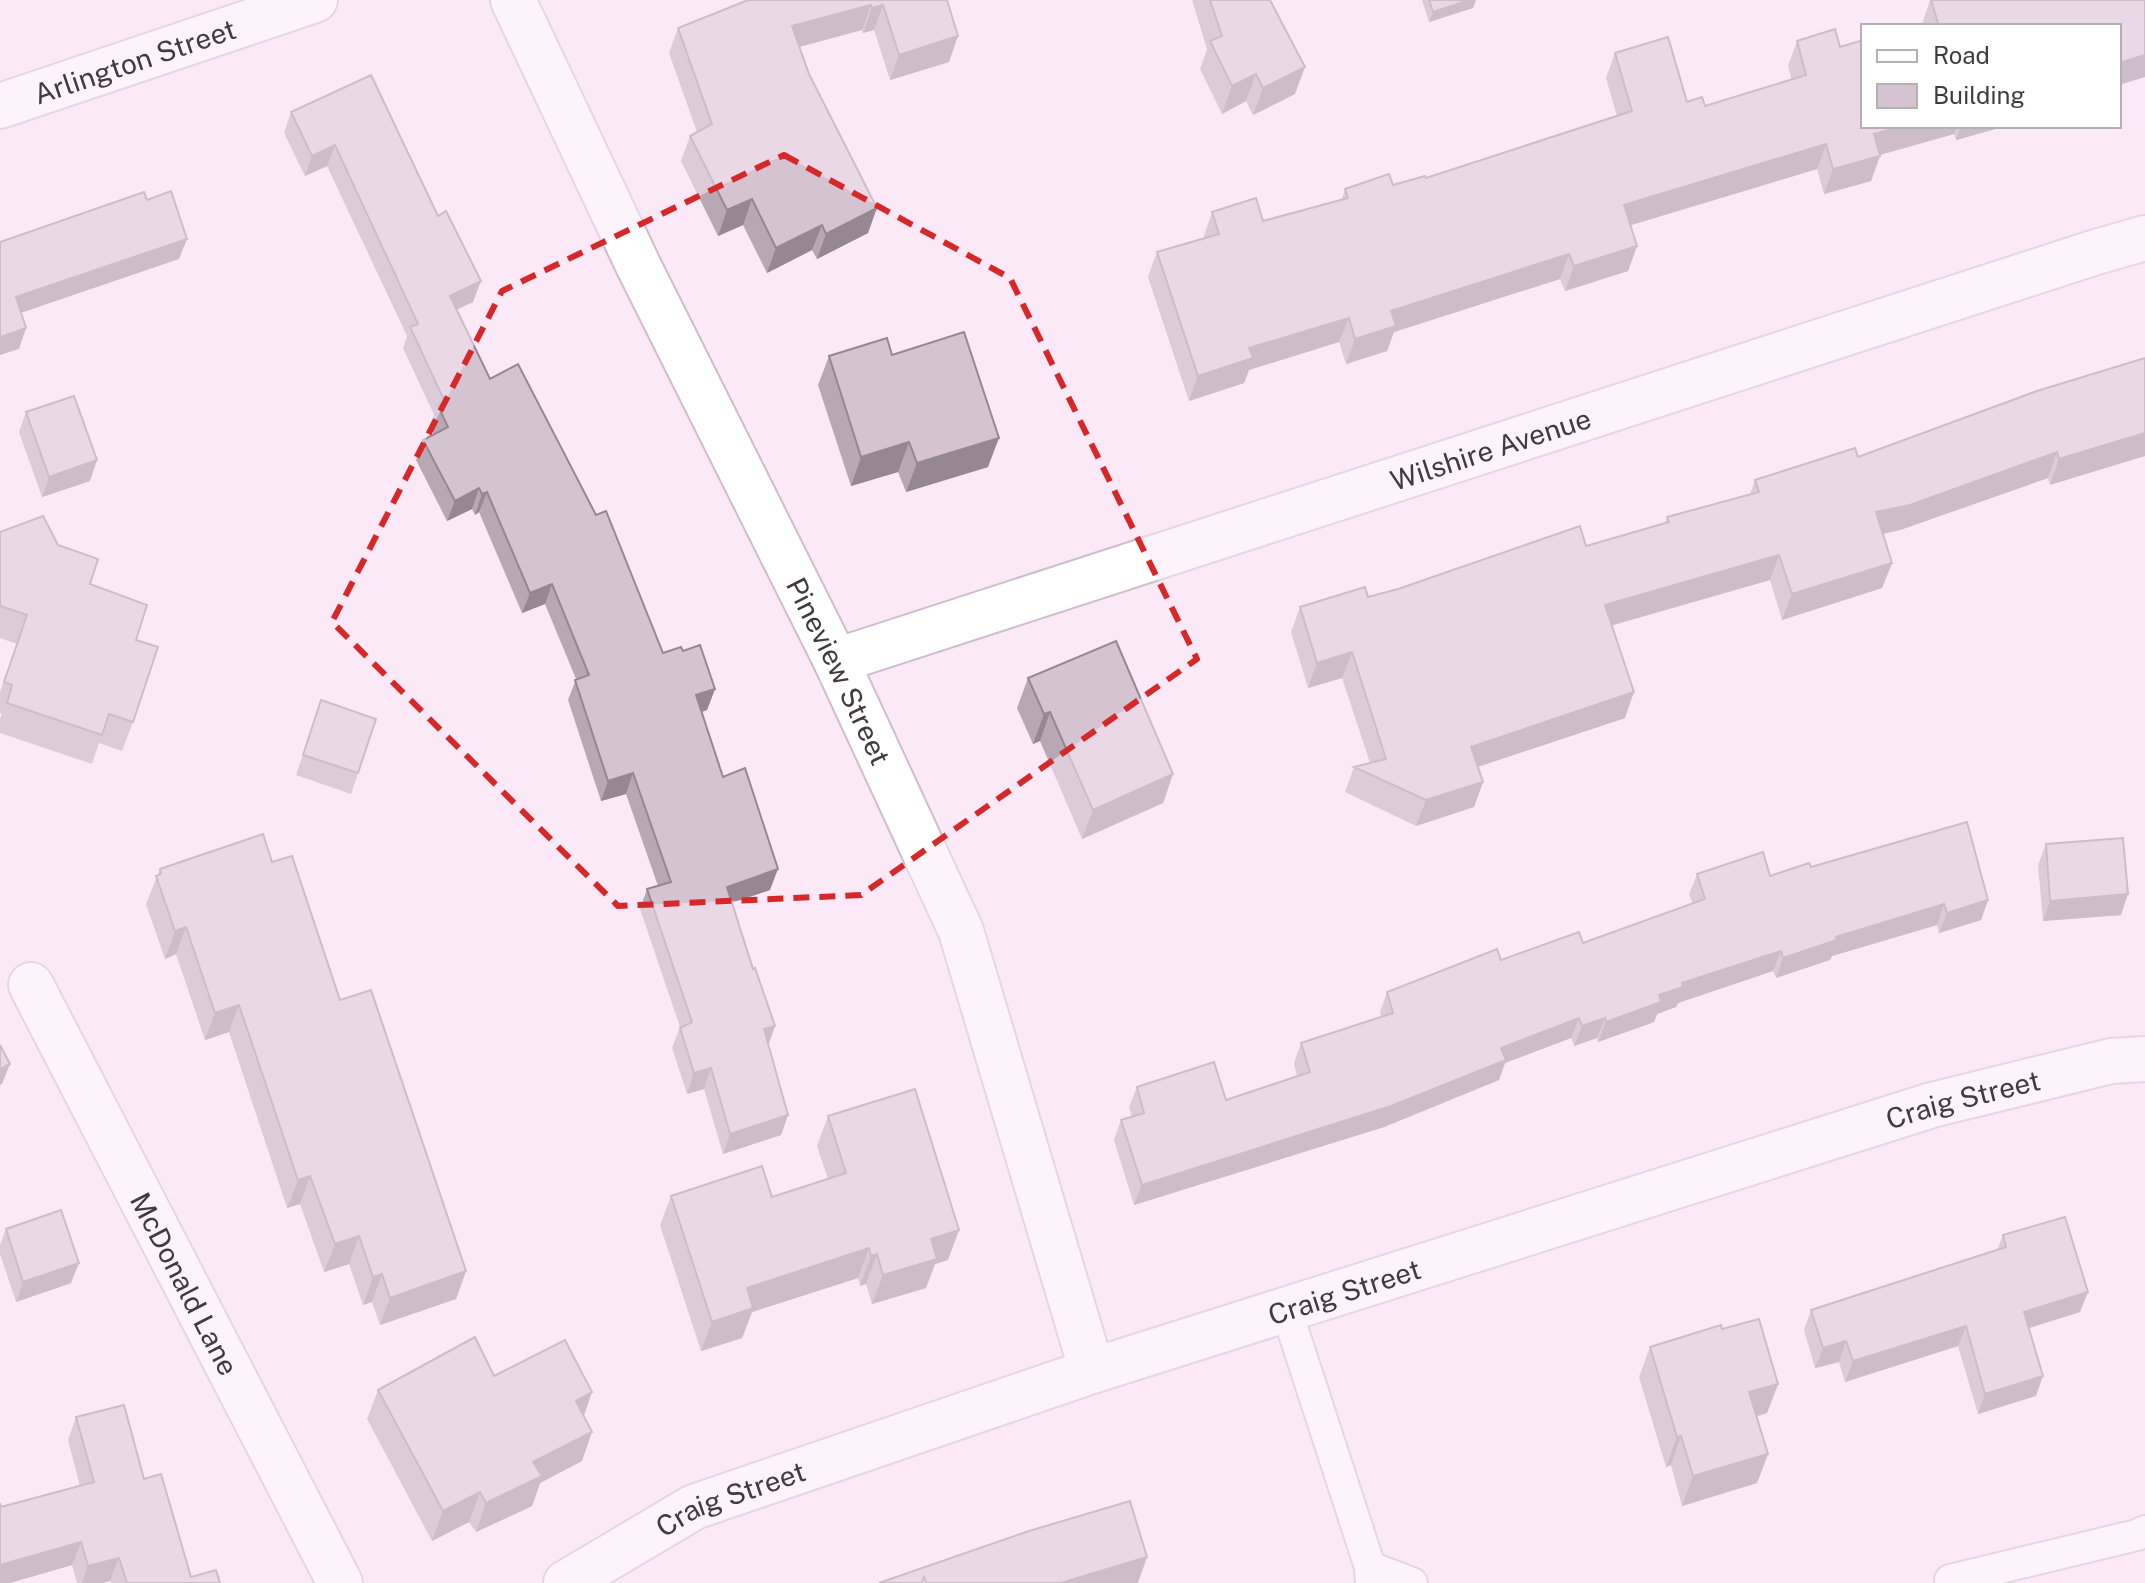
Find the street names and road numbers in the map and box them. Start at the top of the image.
street label: Arlington Street [29,11,240,110]
street label: Wilshire Avenue [1386,401,1595,497]
street label: Pineview Street [780,572,898,770]
street label: Craig Street [1882,1063,2043,1135]
street label: McDonald Lane [124,1187,246,1380]
street label: Craig Street [1264,1252,1425,1331]
street label: Craig Street [649,1454,809,1543]

